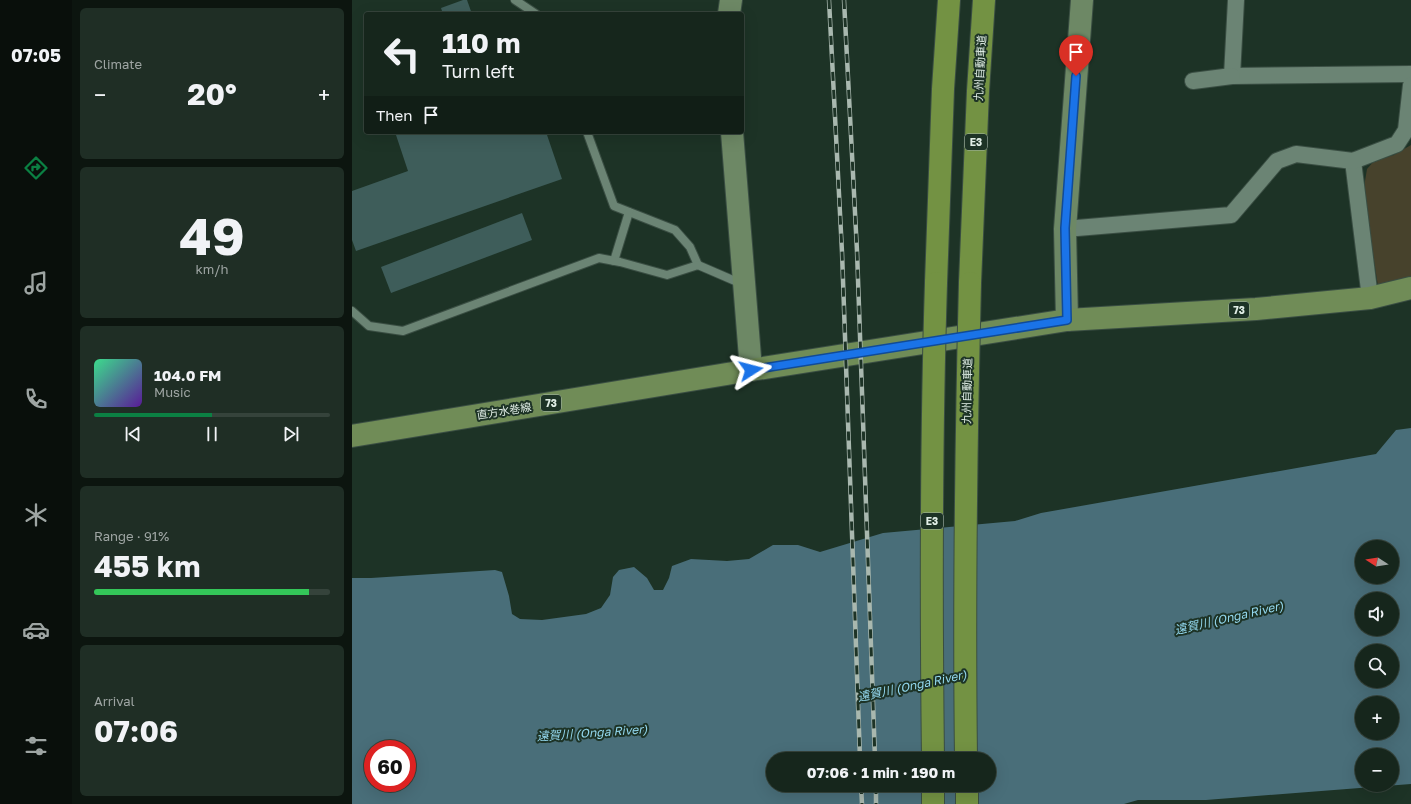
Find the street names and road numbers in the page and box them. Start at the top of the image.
street label: 九州自動車道 [971,35,988,101]
road number: E3 [965,134,987,150]
road number: 73 [1229,302,1249,318]
street label: 九州自動車道 [959,358,974,424]
road number: 73 [541,395,561,411]
street label: 直方水巻線 [476,400,532,421]
road number: E3 [921,513,943,529]

